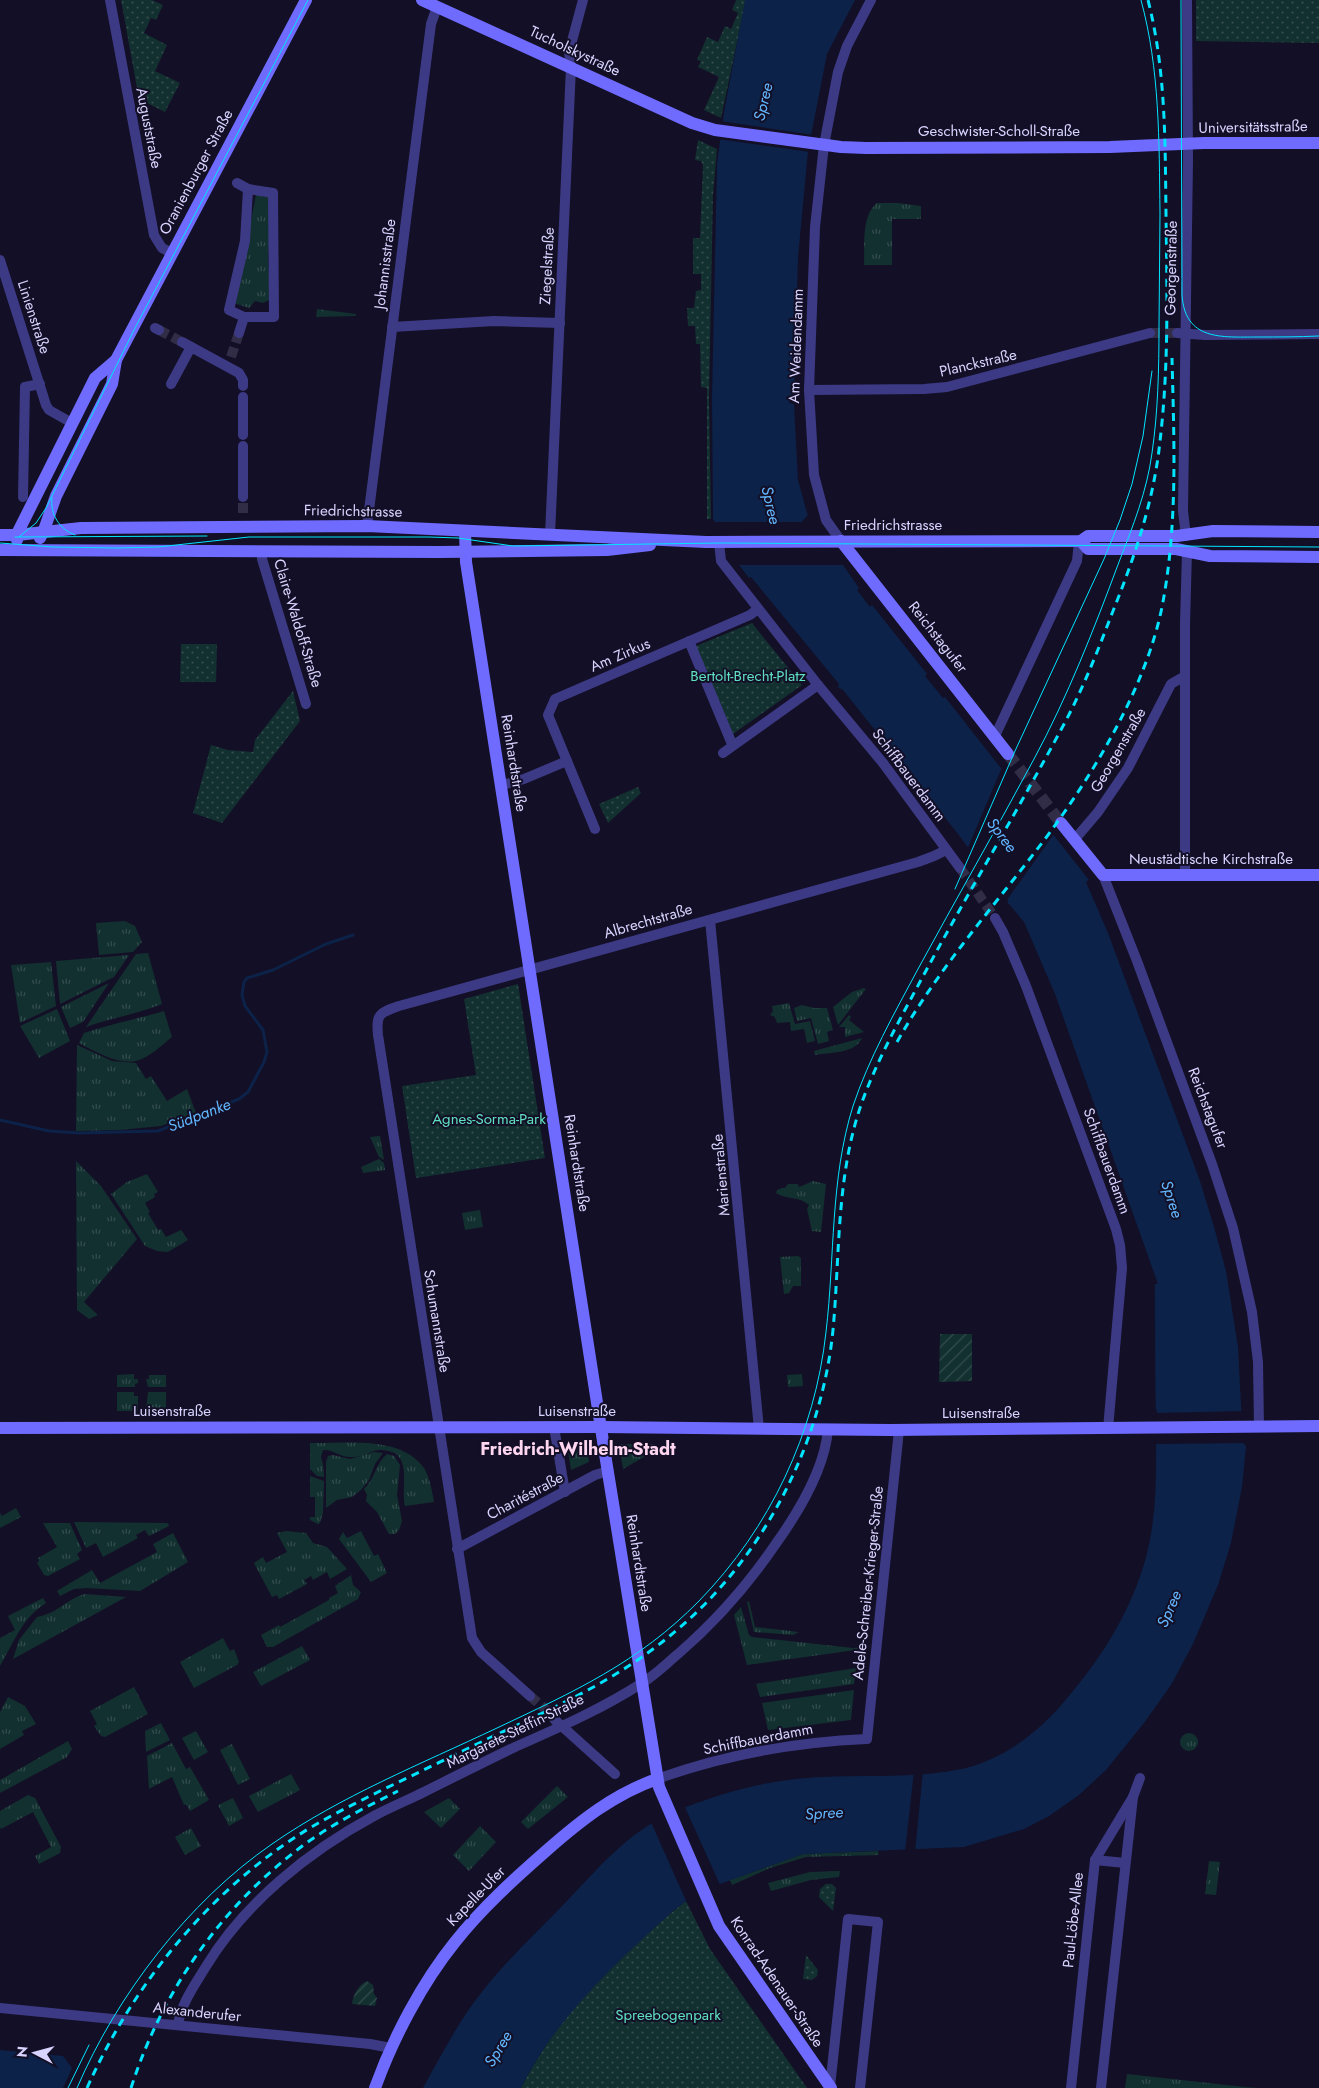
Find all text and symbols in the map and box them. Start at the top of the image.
street label: Tucholskystraße [526,20,624,82]
water label: Spree [747,81,779,123]
street label: Auguststraße [130,86,168,170]
street label: Oranienburger Straße [154,105,239,239]
street label: Universitätsstraße [1198,115,1308,139]
street label: Geschwister-Scholl-Straße [918,120,1080,142]
street label: Johannisstraße [368,217,401,312]
street label: Georgenstraße [1159,220,1183,316]
street label: Ziegelstraße [534,226,560,305]
street label: Linienstraße [12,277,56,357]
street label: Am Weidendamm [783,288,809,404]
street label: Planckstraße [937,343,1019,383]
water label: Spree [755,484,787,526]
street label: Friedrichstrasse [304,499,403,523]
street label: Friedrichstrasse [844,514,942,536]
street label: Claire-Waldoff-Straße [268,556,328,690]
street label: Reichstagufer [903,597,974,678]
street label: Am Zirkus [586,632,654,678]
park label: Bertolt-Brecht-Platz [690,665,806,687]
street label: Georgenstraße [1085,703,1151,797]
street label: Reinhardtstraße [495,713,533,814]
street label: Schiffbauerdamm [867,724,951,826]
water label: Spree [981,813,1023,857]
street label: Neustädtische Kirchstraße [1129,848,1293,870]
street label: Albrechtstraße [601,898,695,944]
street label: Reichstagufer [1182,1064,1234,1153]
water label: Südpanke [164,1092,234,1138]
street label: Schiffbauerdamm [1078,1105,1136,1217]
park label: Agnes-Sorma-Park [432,1108,546,1130]
street label: Reinhardtstraße [558,1113,596,1214]
street label: Marienstraße [706,1133,736,1217]
water label: Spree [1155,1177,1189,1221]
street label: Schumannstraße [418,1268,456,1374]
street label: Luisenstraße [133,1400,211,1422]
street label: Luisenstraße [538,1400,616,1422]
street label: Luisenstraße [942,1402,1020,1424]
district label: Friedrich-Wilhelm-Stadt [480,1436,676,1462]
street label: Charitéstraße [483,1466,567,1525]
street label: Adele-Schreiber-Krieger-Straße [847,1485,889,1681]
street label: Reinhardtstraße [620,1513,658,1614]
water label: Spree [1151,1587,1187,1631]
street label: Margarete-Steffin-Straße [442,1688,588,1774]
street label: Schiffbauerdamm [701,1718,815,1760]
water label: Spree [804,1800,844,1826]
street label: Kapelle-Ufer [442,1860,511,1931]
street label: Paul-Löbe-Allee [1057,1871,1089,1969]
street label: Konrad-Adenauer-Straße [725,1912,829,2052]
street label: Alexanderufer [152,1996,243,2028]
park label: Spreebogenpark [615,2004,721,2026]
water label: Spree [478,2027,518,2071]
north arrow [10,2028,60,2078]
text: N [12,2045,33,2058]

